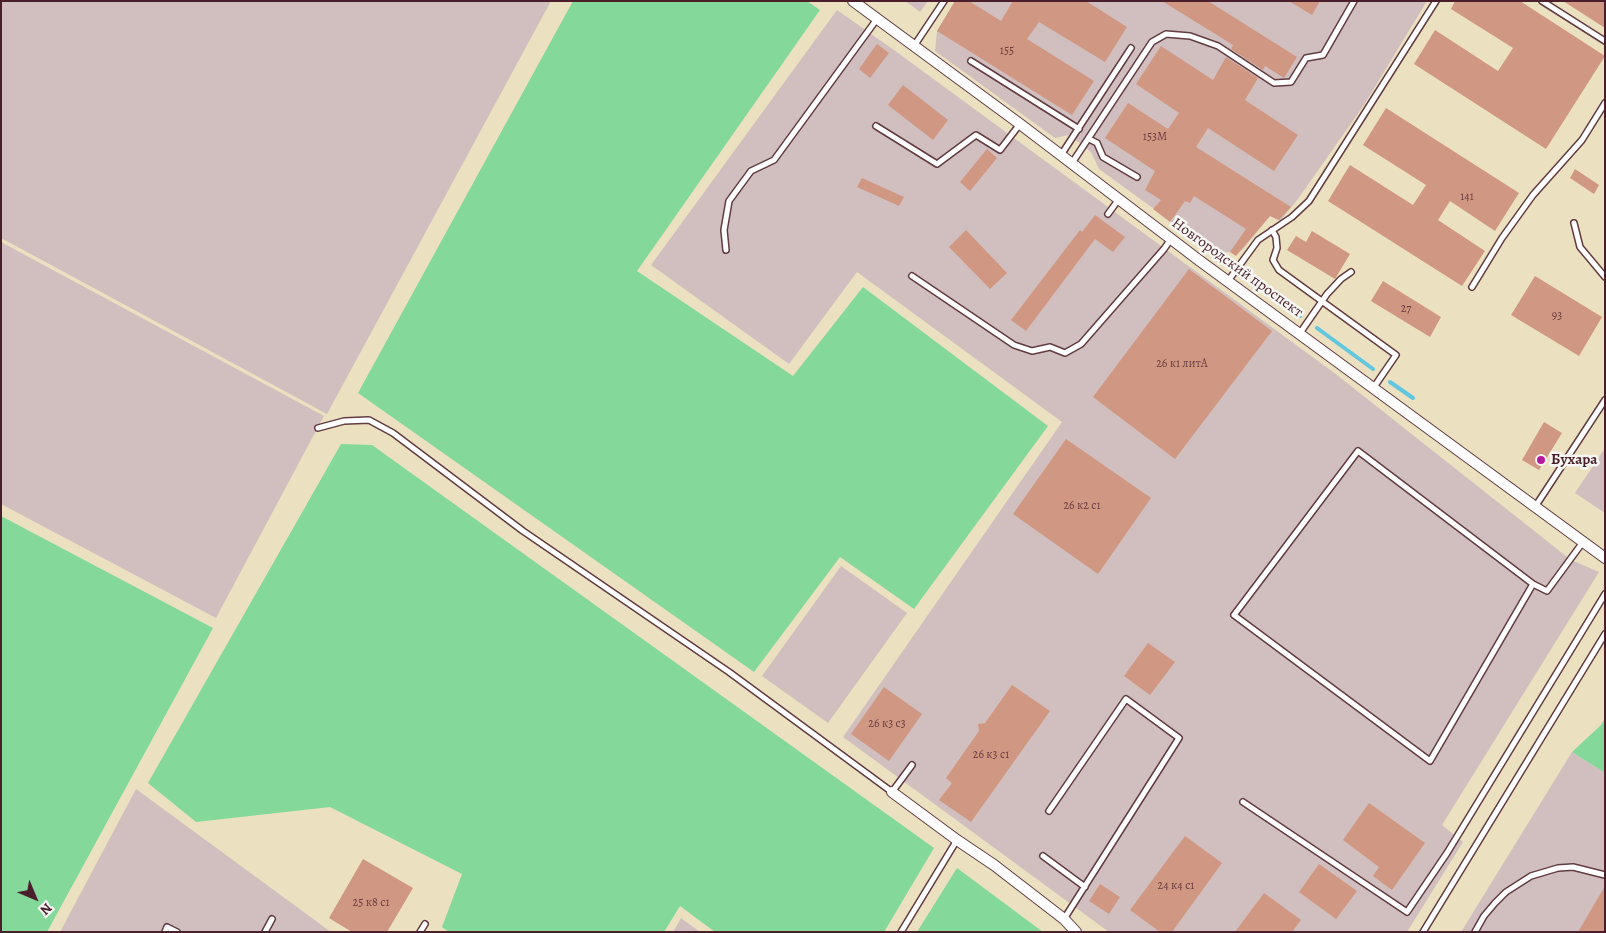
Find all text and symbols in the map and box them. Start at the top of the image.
house number: 155 [1000,44,1014,58]
house number: 153М [1143,130,1167,144]
house number: 141 [1460,190,1474,204]
street label: Новгородский проспект [1168,214,1306,322]
house number: 27 [1401,302,1411,316]
house number: 93 [1552,309,1562,323]
house number: 26 к1 литА [1156,357,1208,371]
place label: Бухара [1551,451,1597,469]
marker: Бухара [1535,454,1547,466]
house number: 26 к2 с1 [1063,499,1101,513]
house number: 26 к3 с3 [868,717,906,731]
house number: 26 к3 с1 [973,748,1009,762]
north arrow [10,873,60,923]
house number: 24 к4 с1 [1158,879,1194,893]
house number: 25 к8 с1 [353,896,389,910]
text: N [36,899,56,919]

